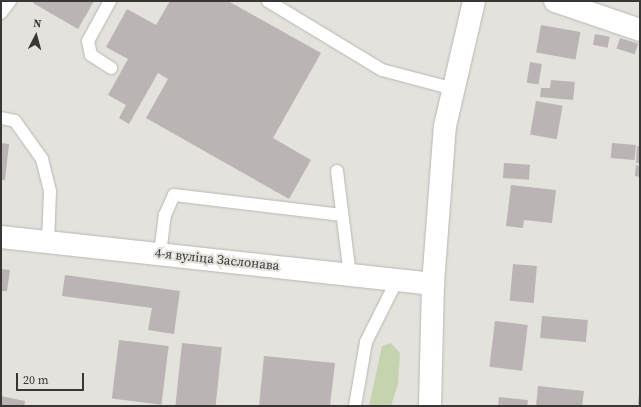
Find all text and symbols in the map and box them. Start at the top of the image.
north arrow [16,16,56,56]
text: N [33,16,42,31]
street label: 4-я вуліца Заслонава [154,246,280,274]
scale bar [18,365,86,391]
text: 20 m [23,372,49,388]

